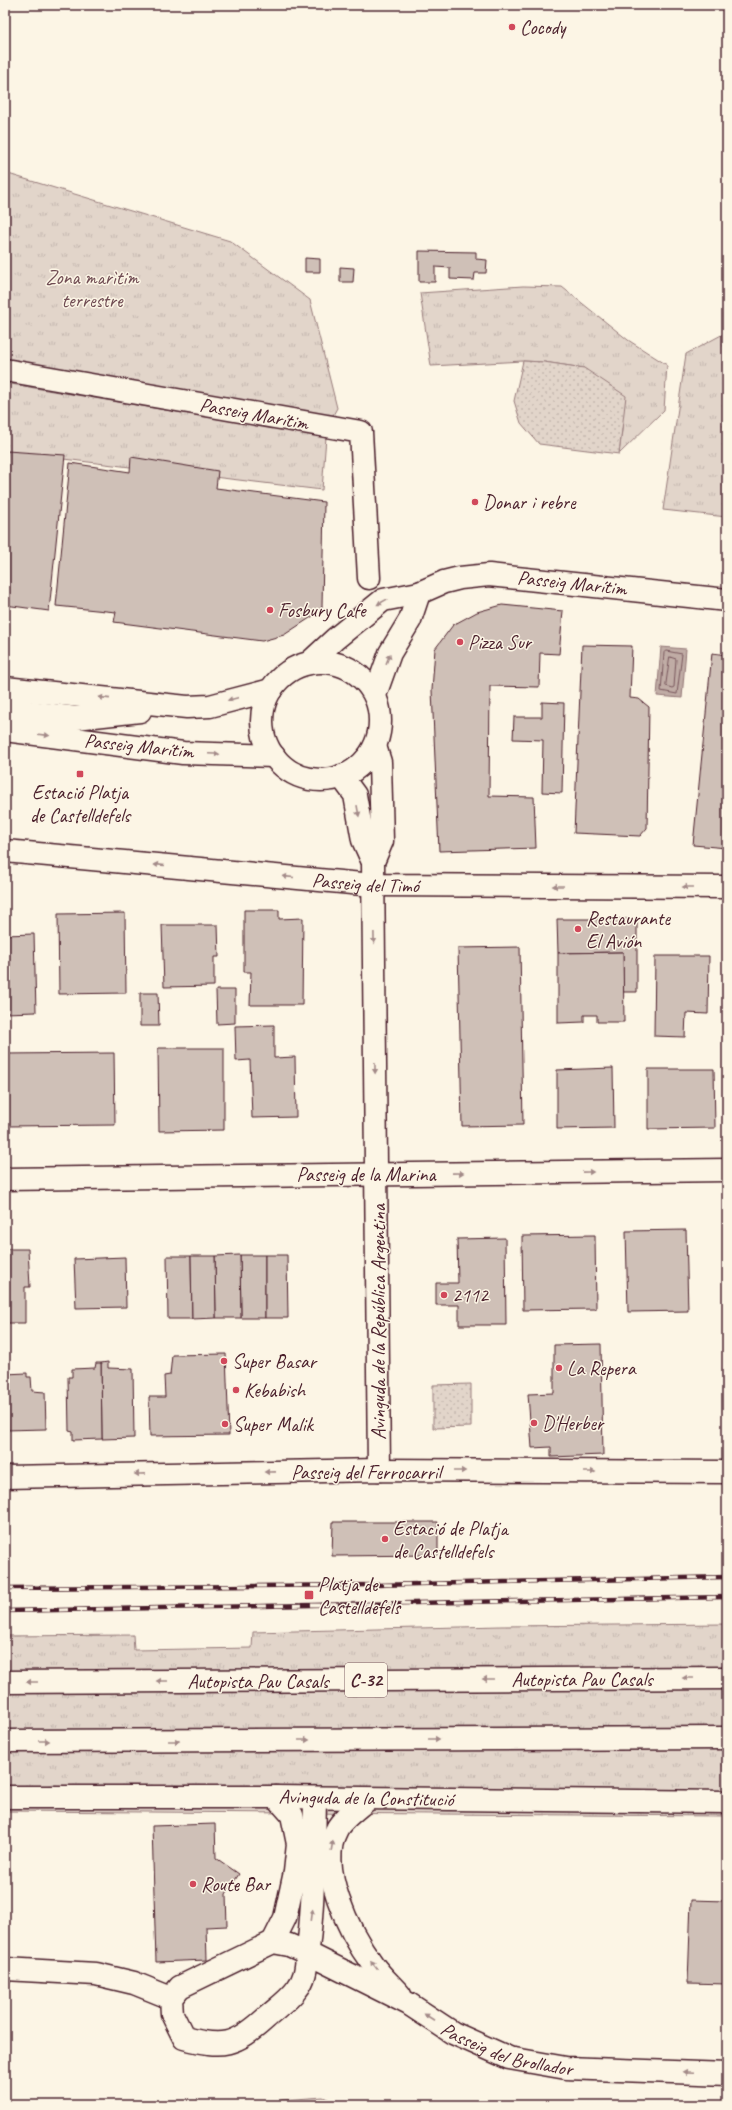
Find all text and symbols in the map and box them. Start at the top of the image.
place label: Cocody [520,15,568,40]
marker: Cocody [507,22,517,32]
park label: Zona marìtim terrestre [46,265,140,313]
street label: Passeig Marítim [198,392,312,436]
place label: Donar i rebre [483,490,577,515]
marker: Donar i rebre [470,497,480,507]
street label: Passeig Marítim [516,565,630,601]
place label: Fosbury Cafe [278,598,367,623]
one-way arrow [376,599,388,605]
marker: Fosbury Cafe [265,605,275,615]
place label: Pizza Sur [468,630,533,655]
marker: Pizza Sur [455,637,465,647]
one-way arrow [386,652,392,664]
one-way arrow [98,695,110,702]
one-way arrow [227,696,239,702]
street label: Passeig Marítim [83,728,197,764]
one-way arrow [38,732,50,738]
one-way arrow [208,751,221,757]
marker: Estació Platja de Castelldefels [75,769,85,779]
place label: Estació Platja de Castelldefels [30,780,132,828]
one-way arrow [355,805,361,817]
one-way arrow [153,862,165,869]
street label: Passeig del Timó [311,867,422,898]
one-way arrow [282,874,294,881]
one-way arrow [551,883,564,889]
one-way arrow [681,884,694,890]
place label: Restaurante El Avión [586,906,671,954]
marker: Restaurante El Avión [573,924,583,934]
one-way arrow [371,932,377,945]
one-way arrow [372,1062,379,1074]
street label: Passeig de la Marina [296,1162,437,1187]
one-way arrow [582,1169,595,1175]
one-way arrow [452,1170,464,1177]
street label: Avinguda de la República Argentina [366,1202,391,1440]
place label: 2112 [452,1283,490,1308]
marker: 2112 [439,1290,449,1300]
place label: Super Basar [232,1349,318,1374]
marker: Super Basar [219,1356,229,1366]
place label: La Repera [567,1356,637,1381]
marker: La Repera [554,1363,564,1373]
place label: Kebabish [244,1378,307,1403]
marker: Kebabish [231,1385,241,1395]
place label: D'Herber [542,1411,605,1436]
place label: Super Malik [233,1412,315,1437]
marker: D'Herber [529,1418,539,1428]
marker: Super Malik [220,1419,230,1429]
street label: Passeig del Ferrocarril [291,1460,444,1485]
one-way arrow [454,1468,467,1474]
one-way arrow [263,1469,276,1475]
one-way arrow [584,1469,597,1475]
one-way arrow [134,1471,146,1478]
place label: Estació de Platja de Castelldefels [393,1516,509,1564]
marker: Estació de Platja de Castelldefels [380,1534,390,1544]
place label: Platja de Castelldefels [318,1572,402,1620]
marker: Platja de Castelldefels [303,1589,315,1601]
road number: C-32 [345,1663,387,1697]
street label: Autopista Pau Casals [511,1667,655,1692]
street label: Autopista Pau Casals [187,1669,331,1694]
one-way arrow [681,1675,694,1681]
one-way arrow [481,1676,494,1682]
one-way arrow [155,1678,168,1684]
one-way arrow [25,1679,38,1685]
one-way arrow [428,1736,441,1742]
one-way arrow [298,1737,311,1743]
one-way arrow [38,1738,51,1744]
one-way arrow [168,1738,181,1744]
street label: Avinguda de la Constitució [278,1784,457,1812]
one-way arrow [330,1840,336,1852]
place label: Route Bar [201,1872,272,1897]
marker: Route Bar [188,1879,198,1889]
one-way arrow [309,1909,315,1921]
one-way arrow [370,1959,378,1970]
one-way arrow [423,2014,435,2021]
street label: Passeig del Brollador [436,2016,575,2081]
one-way arrow [681,2069,694,2075]

